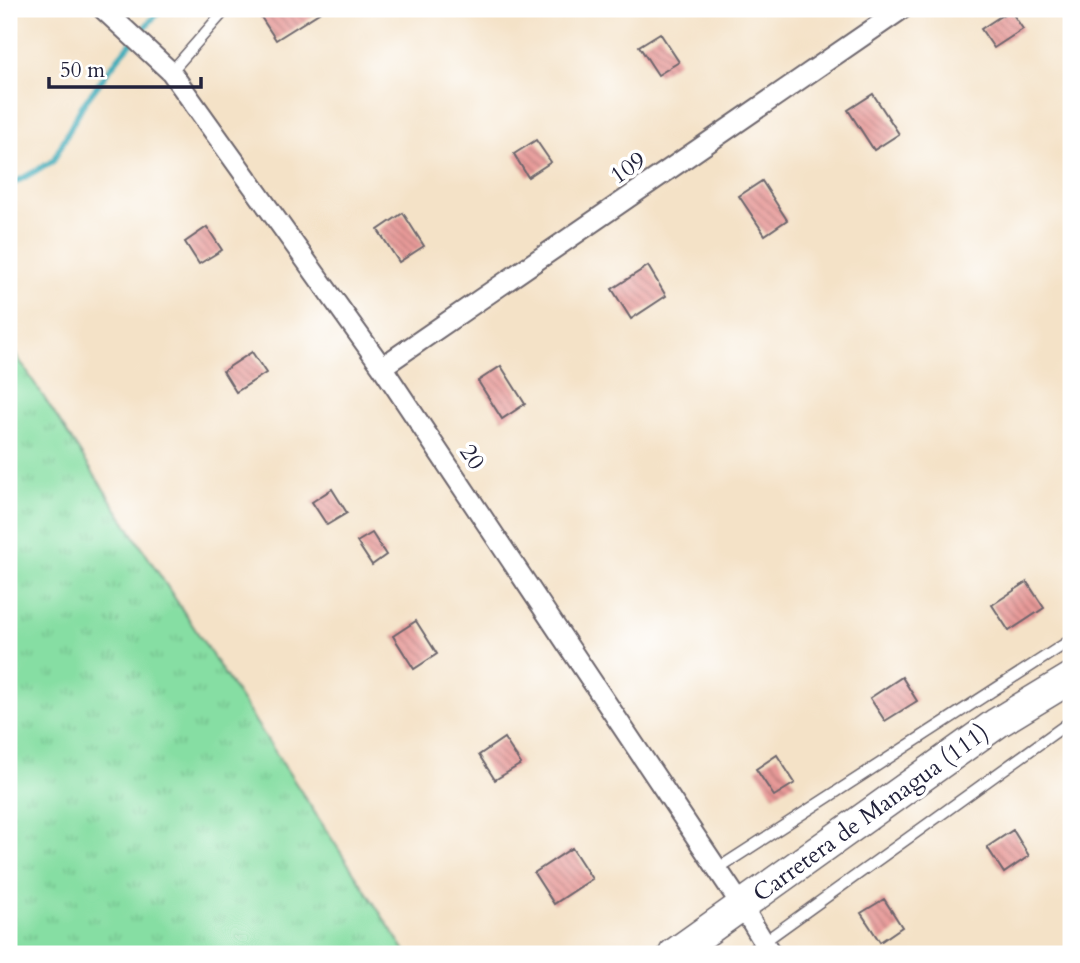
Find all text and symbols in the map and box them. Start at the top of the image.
scale bar [49,46,201,90]
text: 50 m [60,56,105,85]
street label: 109 [603,144,653,192]
street label: 20 [451,438,493,476]
street label: Carretera de Managua (111) [746,716,996,910]

